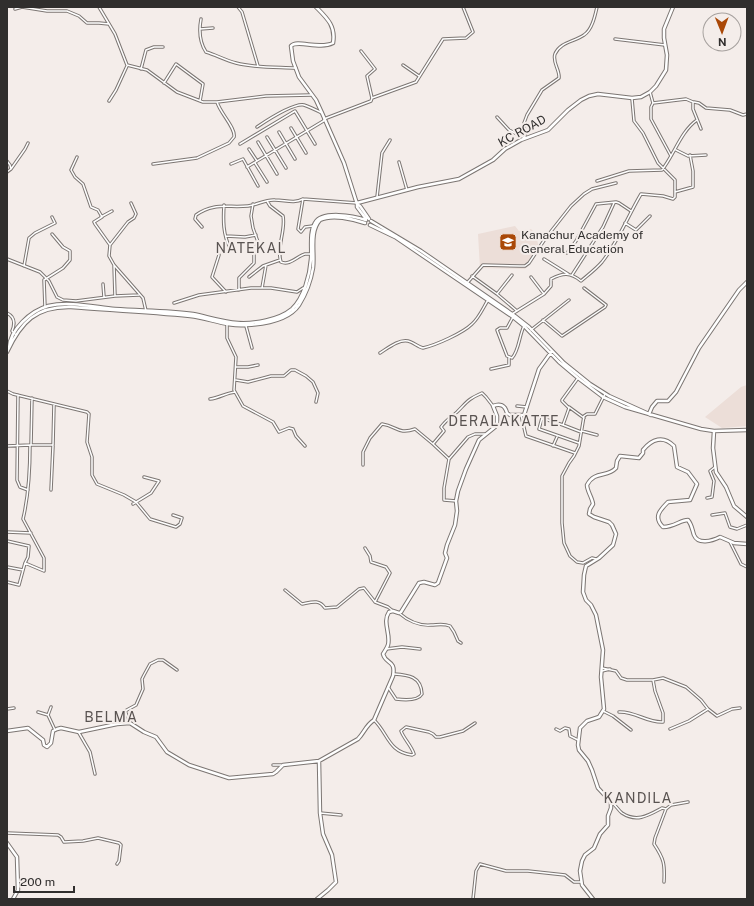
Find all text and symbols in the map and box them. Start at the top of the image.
north arrow [702,12,742,52]
text: N [718,36,727,48]
street label: KC ROAD [496,112,548,150]
place label: Kanachur Academy of General Education [521,228,644,256]
school or university icon: Kanachur Academy of General Education [498,232,518,252]
district label: NATEKAL [215,240,287,256]
district label: DERALAKATTE [448,413,560,429]
district label: BELMA [84,709,138,725]
district label: KANDILA [603,790,673,806]
scale bar [14,868,74,894]
text: 200 m [20,875,55,889]

